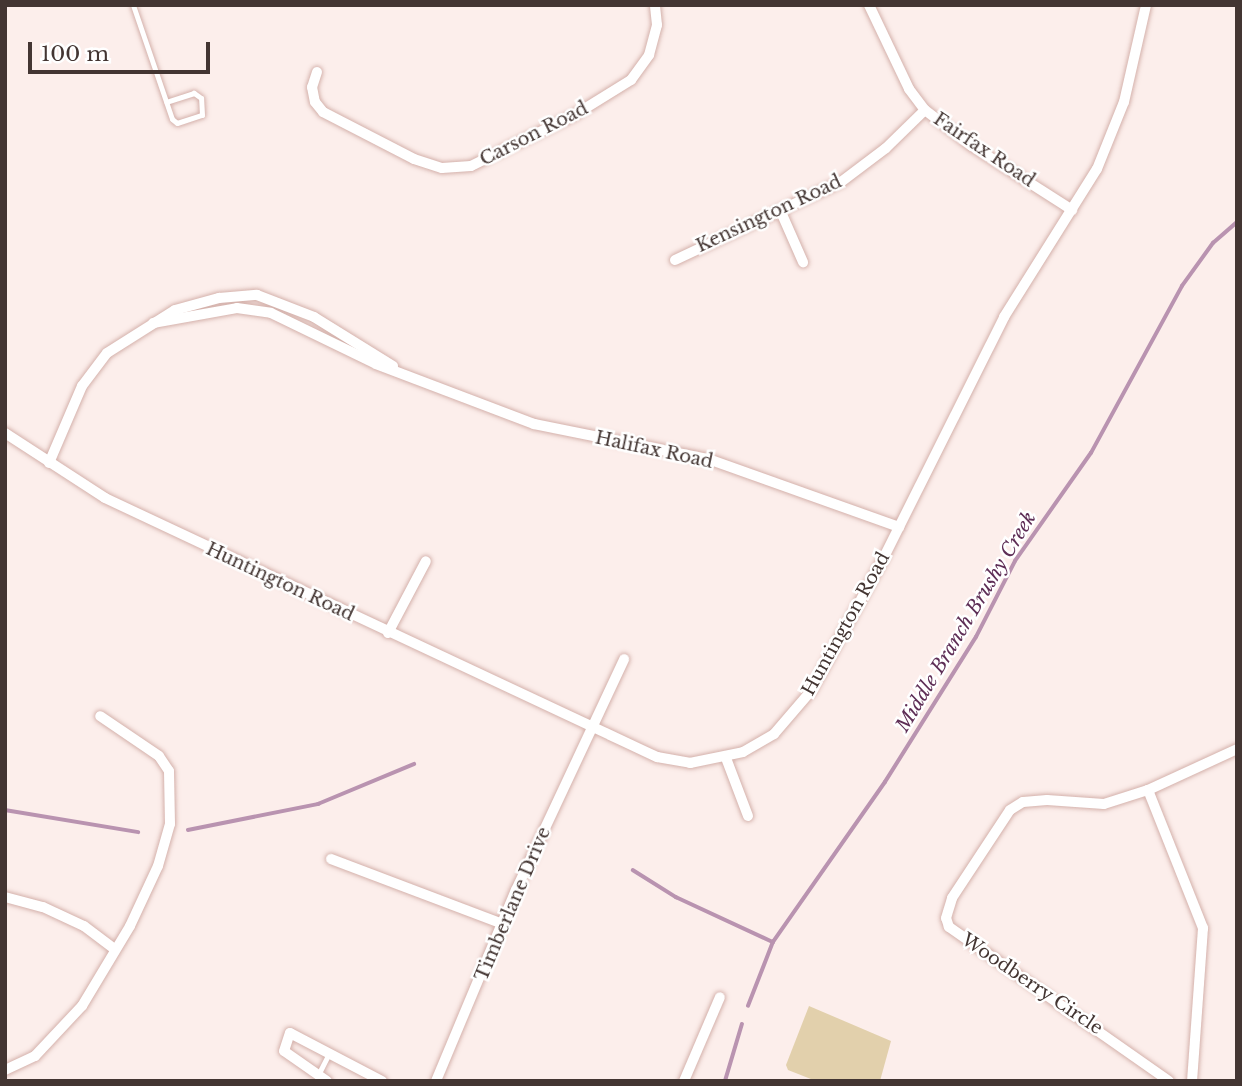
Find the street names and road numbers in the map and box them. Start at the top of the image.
street label: Carson Road [476,98,592,170]
street label: Fairfax Road [929,108,1039,192]
street label: Kensington Road [693,171,845,257]
street label: Halifax Road [593,427,715,473]
street label: Huntington Road [203,538,357,626]
street label: Huntington Road [798,548,894,700]
street label: Timberlane Drive [471,824,555,984]
street label: Woodberry Circle [957,929,1107,1039]

